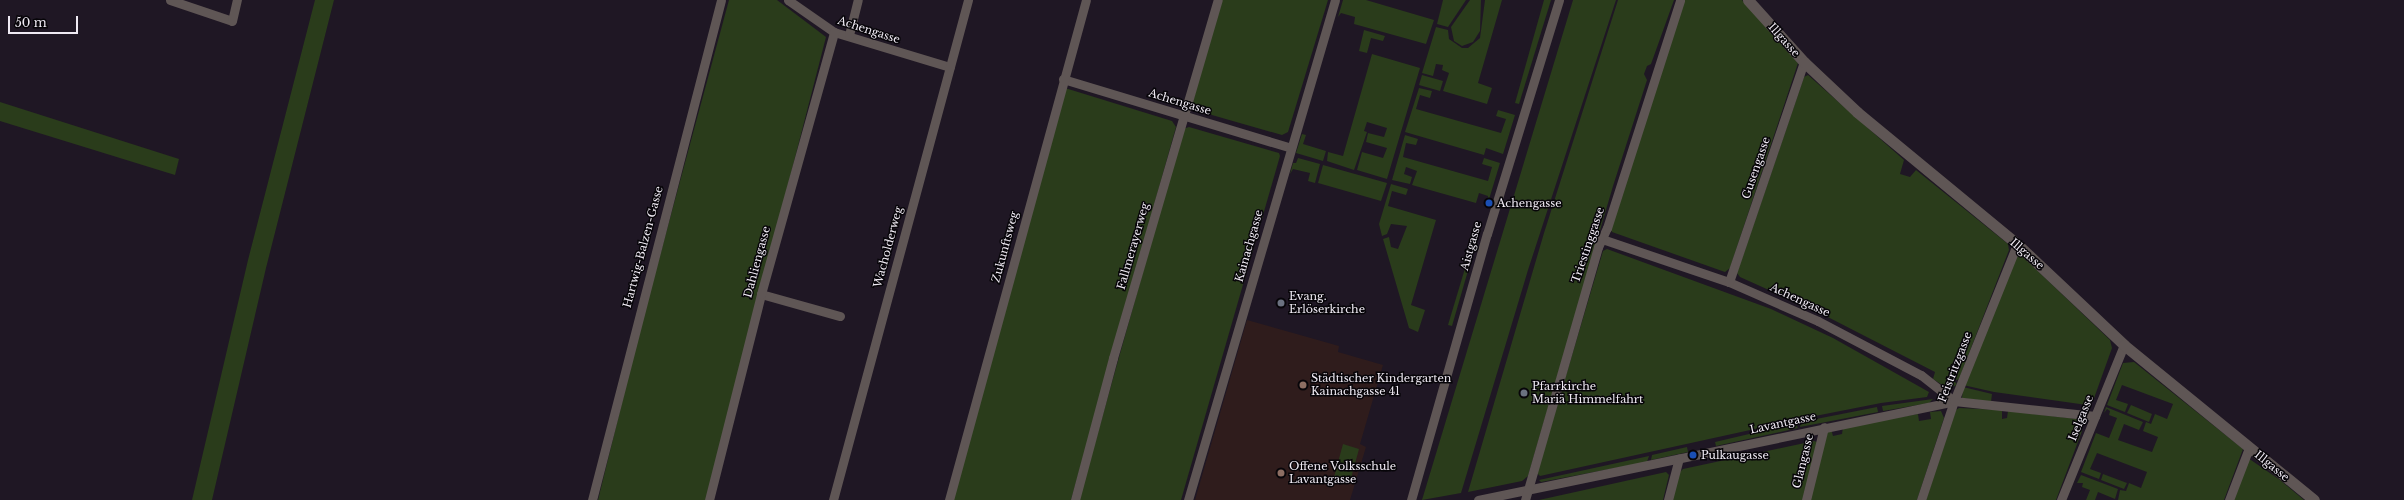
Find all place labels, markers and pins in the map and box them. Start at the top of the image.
place label: Achengasse [1497,196,1562,210]
marker: Achengasse [1484,198,1494,208]
place label: Evang. Erlöserkirche [1289,290,1365,316]
marker: Evang. Erlöserkirche [1276,298,1286,308]
place label: Städtischer Kindergarten Kainachgasse 41 [1311,372,1452,398]
marker: Städtischer Kindergarten Kainachgasse 41 [1298,380,1308,390]
place label: Pfarrkirche Mariä Himmelfahrt [1532,380,1643,406]
marker: Pfarrkirche Mariä Himmelfahrt [1519,388,1529,398]
place label: Pulkaugasse [1701,448,1769,462]
marker: Pulkaugasse [1688,450,1698,460]
place label: Offene Volksschule Lavantgasse [1289,460,1397,486]
marker: Offene Volksschule Lavantgasse [1276,468,1286,478]

